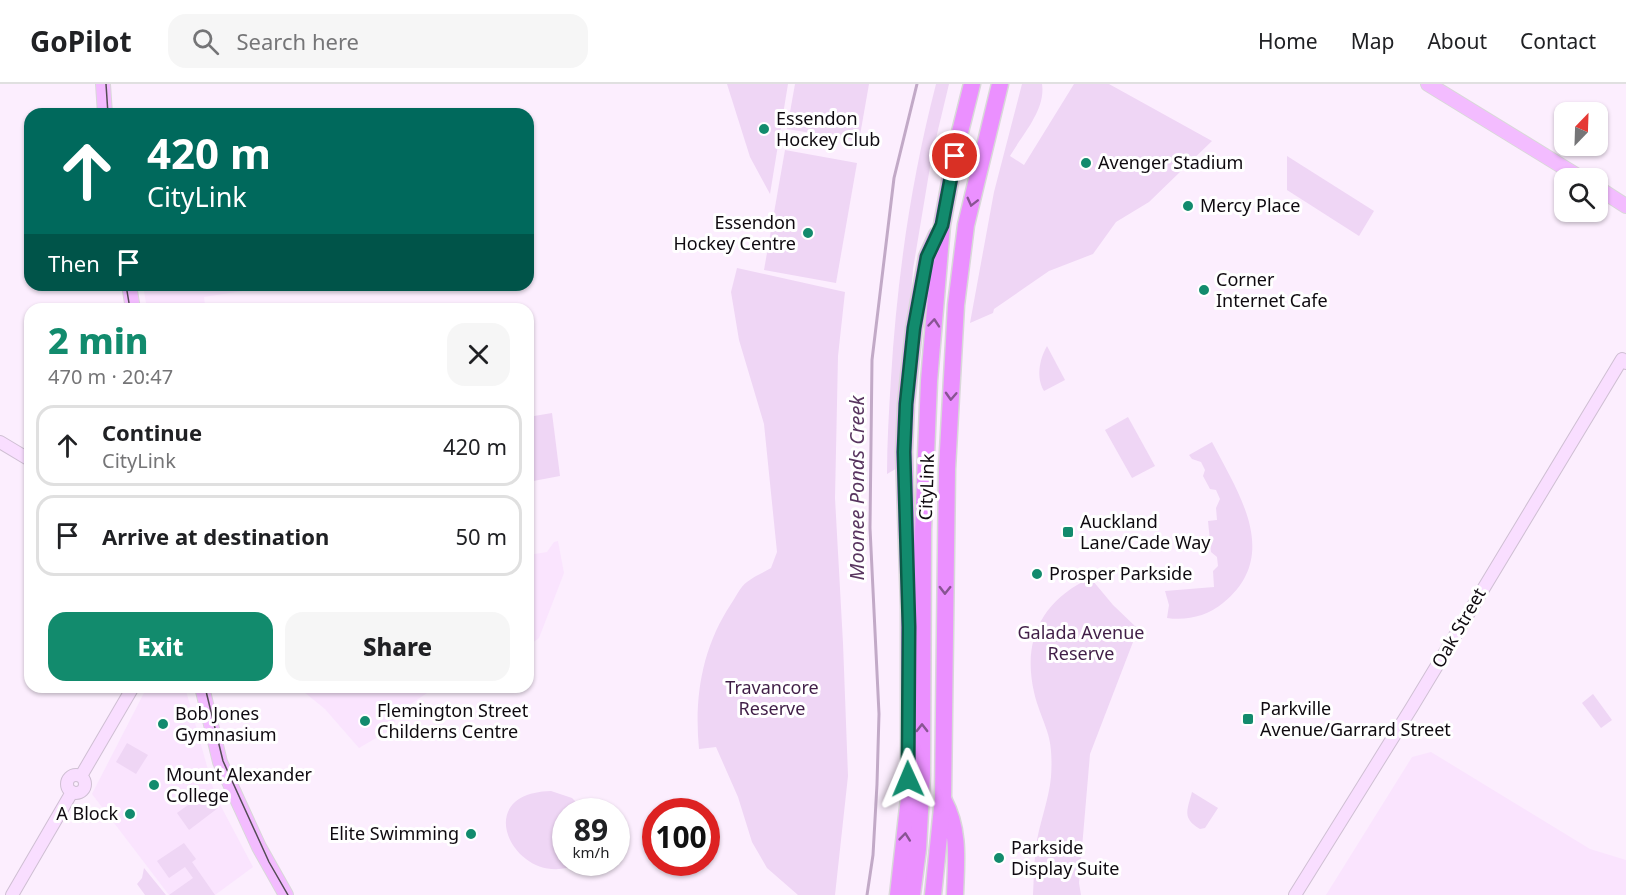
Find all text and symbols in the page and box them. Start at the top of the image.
search box [168,14,588,68]
text: GoPilot [30,22,132,60]
icon: search [189,25,222,58]
text: Search here [237,26,359,56]
text: Home [1258,27,1318,55]
text: Map [1351,27,1394,55]
text: About [1427,27,1487,55]
text: Contact [1520,27,1596,55]
north arrow [1554,102,1608,156]
map controls [1554,102,1608,222]
place label: Essendon Hockey Club [776,106,880,151]
marker: Essendon Hockey Club [757,122,771,136]
text: 420 m [147,124,271,181]
pin [929,130,980,181]
icon: ahead [48,132,126,210]
icon: arrive [938,139,971,172]
place label: Avenger Stadium [1098,150,1243,174]
marker: Avenger Stadium [1079,156,1093,170]
button: search [1554,168,1608,222]
text: CityLink [147,178,247,215]
place label: Mercy Place [1200,193,1300,217]
one-way arrow [966,197,979,207]
marker: Mercy Place [1181,199,1195,213]
place label: Essendon Hockey Centre [673,210,796,255]
marker: Essendon Hockey Centre [801,226,815,240]
icon: arrive [112,246,145,279]
text: Then [48,248,100,278]
place label: Corner Internet Cafe [1216,267,1328,312]
marker: Corner Internet Cafe [1197,283,1211,297]
text: 2 min [48,316,149,365]
one-way arrow [927,318,940,328]
button: close [447,323,510,386]
text: 470 m · 20:47 [48,363,173,390]
one-way arrow [944,391,957,400]
water label: Moonee Ponds Creek [843,394,870,580]
text: Continue [102,417,202,447]
icon: ahead [51,429,84,462]
text: 420 m [443,431,507,461]
text: CityLink [102,447,176,474]
street label: CityLink [913,453,939,521]
place label: Auckland Lane/Cade Way [1080,509,1211,554]
icon: arrive [51,519,84,552]
text: Arrive at destination [102,521,329,551]
text: 50 m [456,521,507,551]
marker: Auckland Lane/Cade Way [1061,525,1075,539]
place label: Prosper Parkside [1049,561,1192,585]
marker: Prosper Parkside [1030,567,1044,581]
street label: Oak Street [1426,583,1491,672]
one-way arrow [939,586,951,595]
button: Exit [48,612,273,681]
button: Share [285,612,510,681]
park label: Galada Avenue Reserve [1018,620,1145,665]
park label: Travancore Reserve [725,675,819,720]
place label: Parkville Avenue/Garrard Street [1260,696,1451,741]
place label: Flemington Street Childerns Centre [377,698,529,743]
place label: Bob Jones Gymnasium [175,701,277,746]
marker: Parkville Avenue/Garrard Street [1241,712,1255,726]
marker: Flemington Street Childerns Centre [358,714,372,728]
marker: Bob Jones Gymnasium [156,717,170,731]
one-way arrow [916,723,928,732]
position arrow [876,747,940,811]
place label: Mount Alexander College [166,762,313,807]
marker: Mount Alexander College [147,778,161,792]
speed limit sign: 100 [642,798,720,876]
place label: A Block [56,801,118,825]
marker: A Block [123,807,137,821]
text: 89 [574,809,608,850]
place label: Elite Swimming [329,821,459,845]
marker: Elite Swimming [464,827,478,841]
one-way arrow [898,832,911,842]
place label: Parkside Display Suite [1011,835,1119,880]
text: km/h [573,842,609,862]
marker: Parkside Display Suite [992,851,1006,865]

